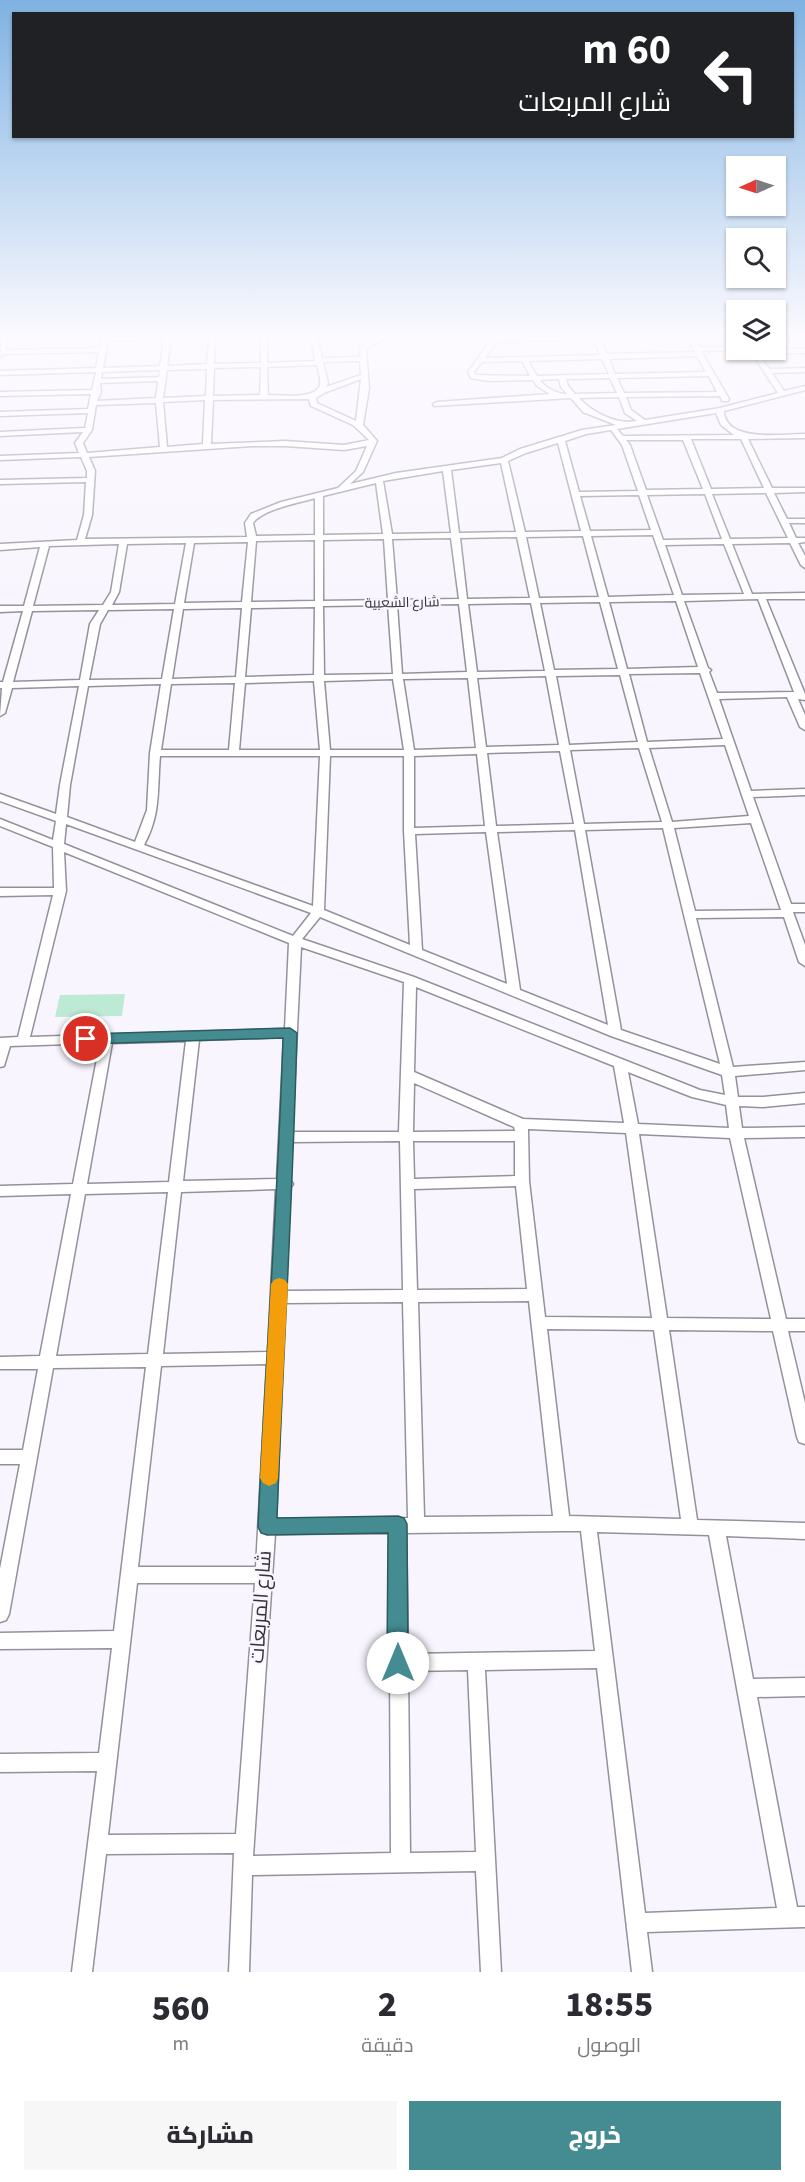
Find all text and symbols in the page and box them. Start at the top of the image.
text: 60 m [582,20,671,80]
icon: left [692,36,770,114]
text: شارع المربعات [519,83,671,122]
north arrow [726,156,786,216]
map controls [726,156,786,360]
button: search [726,228,786,288]
button: layers [726,300,786,360]
street label: شارع الشعبية [364,592,440,614]
pin [60,1013,111,1064]
icon: arrive [69,1022,102,1055]
street label: شارع المربعات [243,1550,279,1664]
position arrow [366,1631,430,1695]
text: 2 [378,1979,397,2030]
text: 18:55 [565,1979,653,2030]
text: 560 [152,1983,210,2034]
text: m [172,2030,189,2058]
text: دقيقة [361,2032,413,2060]
text: الوصول [577,2032,641,2060]
button: مشاركة [24,2101,397,2170]
button: خروج [409,2101,781,2170]

